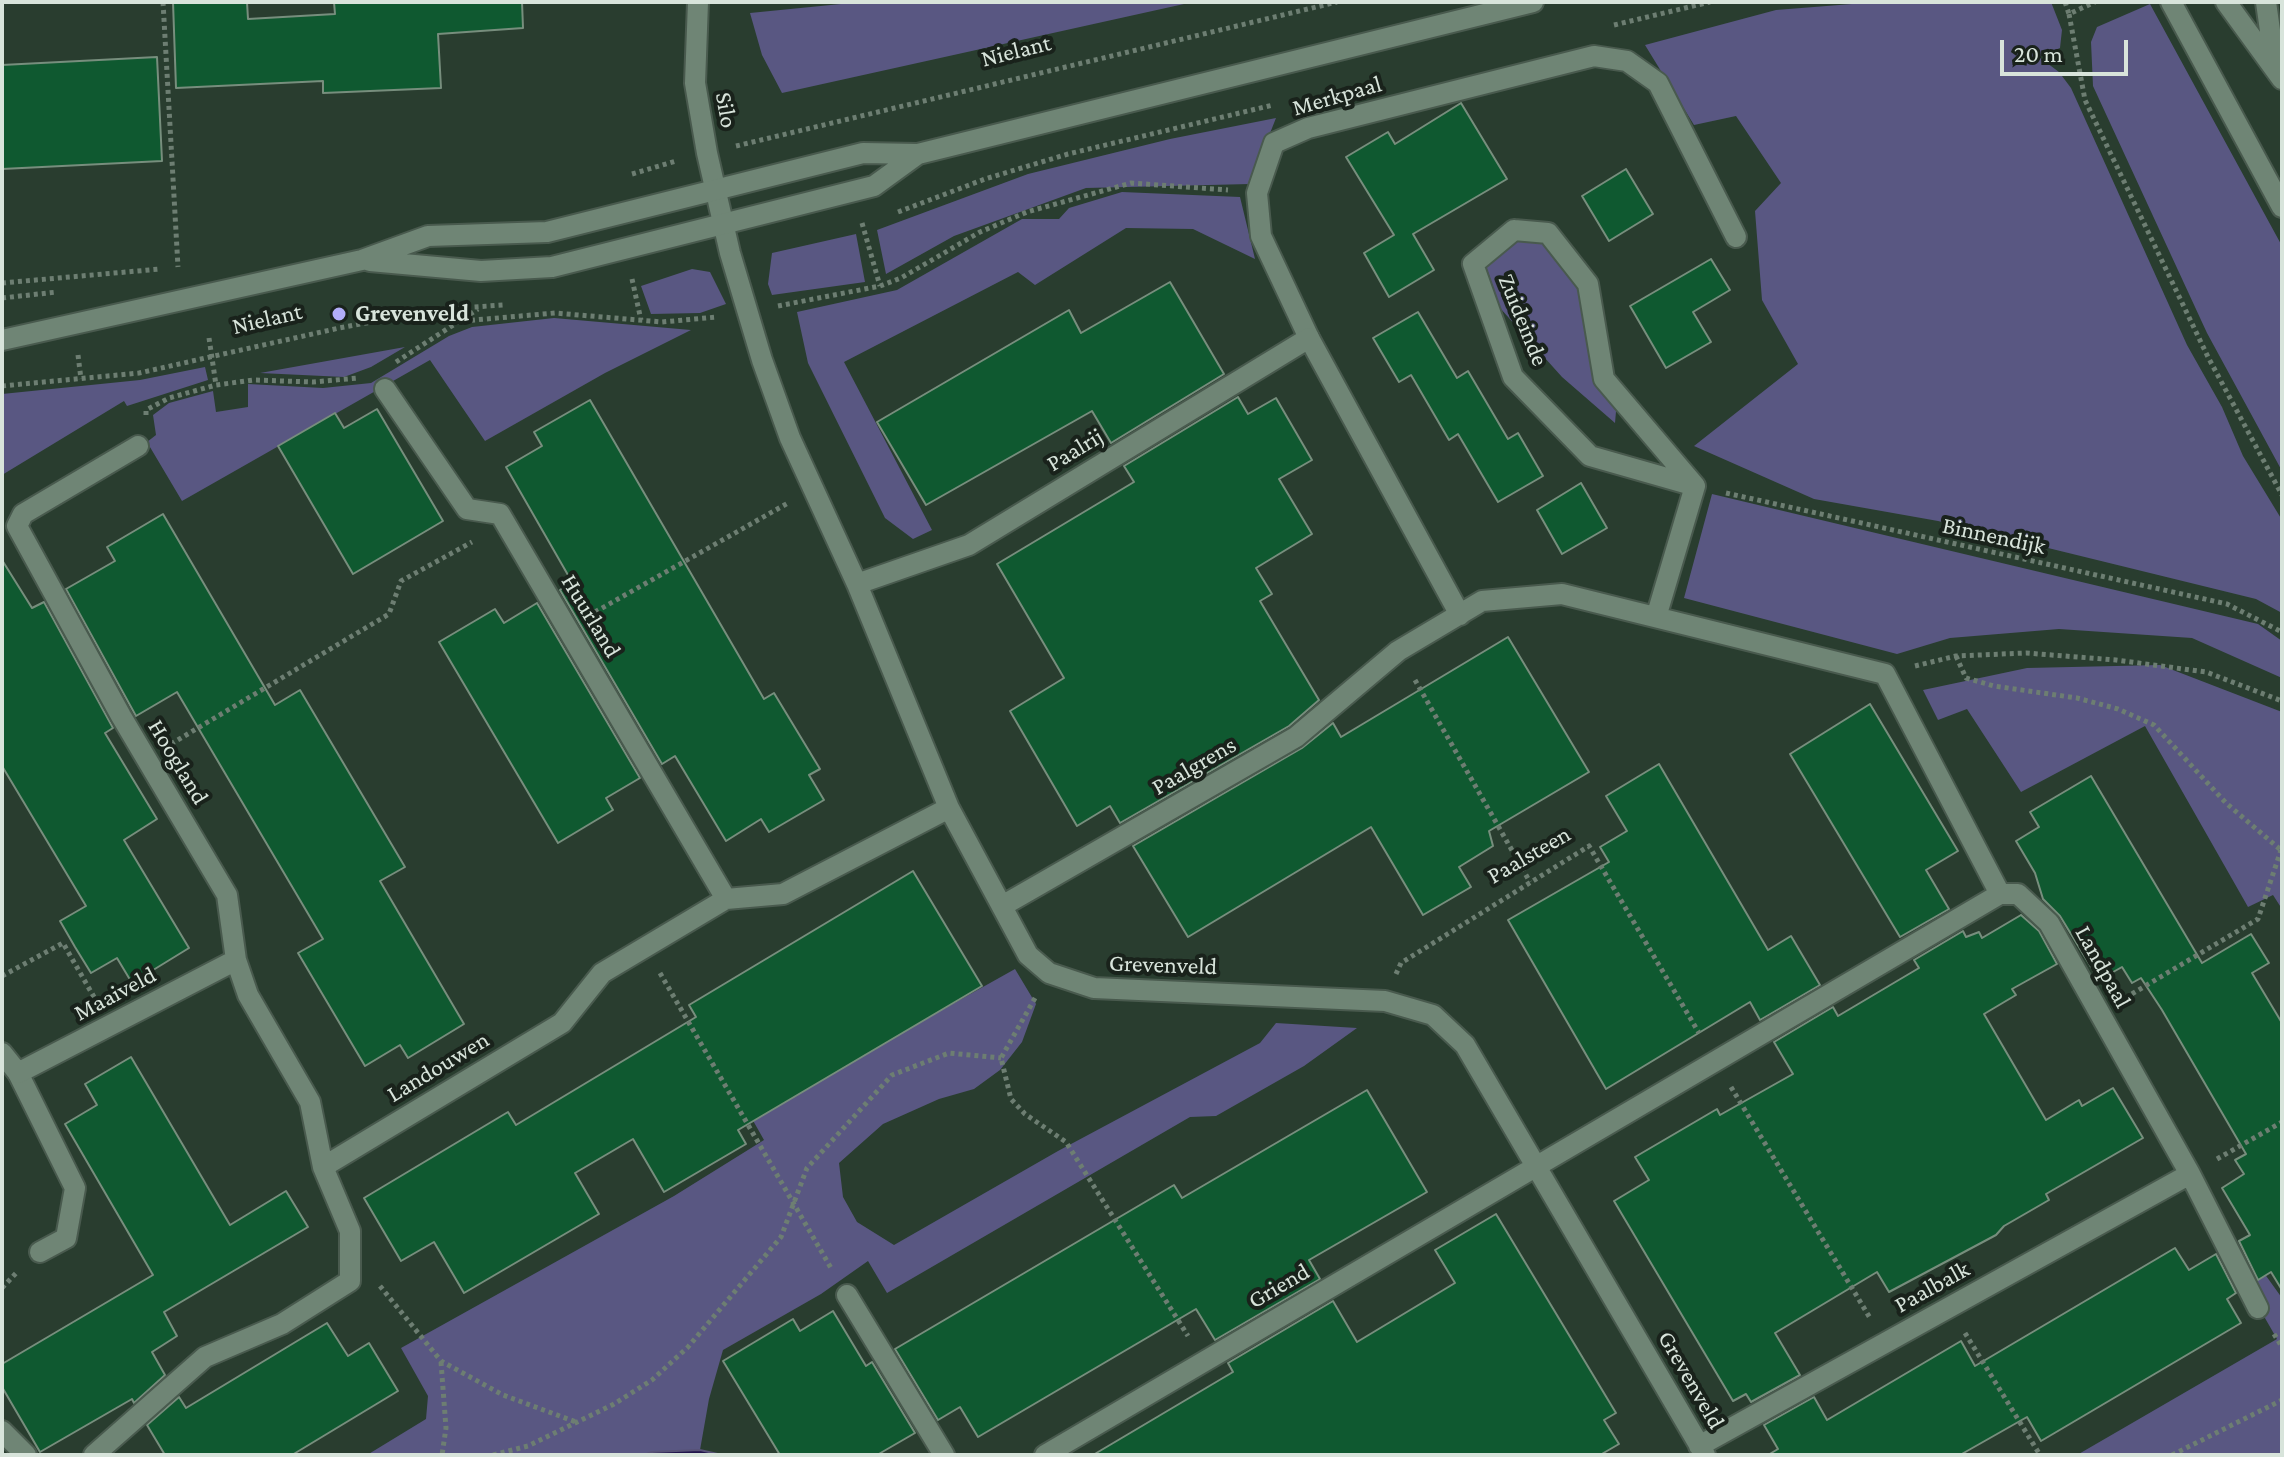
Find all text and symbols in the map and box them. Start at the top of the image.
scale bar [2004,24,2132,74]
street label: Nielant [978,28,1054,74]
text: 20 m [2014,40,2063,67]
street label: Merkpaal [1289,70,1385,122]
street label: Silo [709,90,743,130]
street label: Zuideinde [1492,270,1554,370]
street label: Nielant [229,297,305,341]
place label: Grevenveld [355,300,469,328]
marker: Grevenveld [330,305,348,323]
street label: Paalrij [1041,422,1109,478]
street label: Binnendijk [1940,511,2048,561]
street label: Huurland [555,569,627,663]
street label: Hoogland [141,714,215,810]
street label: Paalgrens [1147,730,1241,802]
street label: Paalsteen [1482,820,1576,890]
street label: Landpaal [2069,921,2137,1013]
street label: Grevenveld [1108,949,1218,981]
street label: Maaiveld [69,960,161,1028]
street label: Landouwen [382,1025,494,1109]
street label: Paalbalk [1889,1255,1975,1319]
street label: Griend [1243,1257,1315,1315]
street label: Grevenveld [1651,1326,1731,1434]

